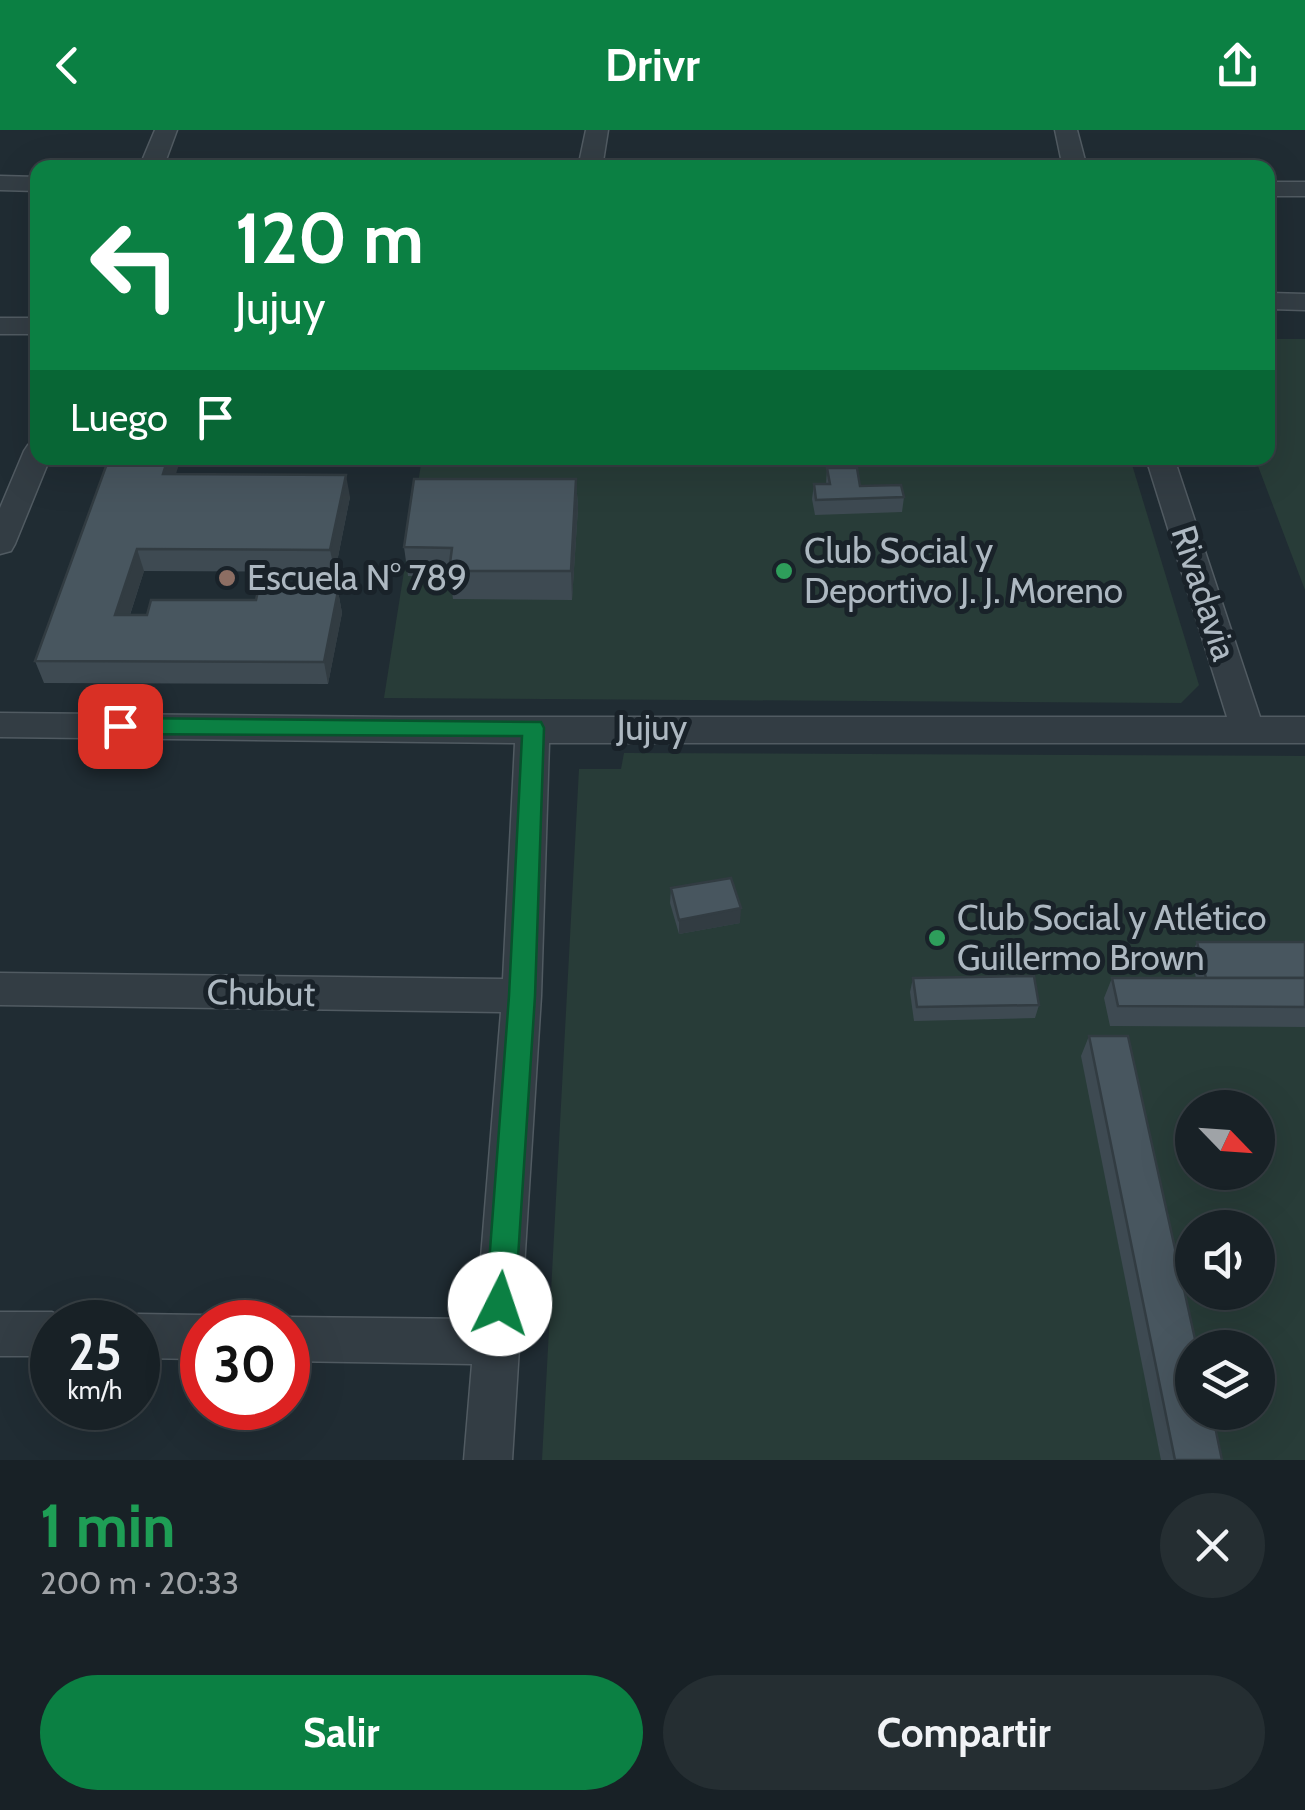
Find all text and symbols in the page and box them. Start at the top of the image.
icon: back [40,38,95,93]
text: Drivr [605,38,700,92]
icon: share [1210,38,1265,93]
text: 120 m [235,195,424,281]
icon: left [70,200,200,330]
text: Jujuy [235,281,325,335]
icon: arrive [188,390,243,445]
text: Luego [70,394,168,441]
street label: Rivadavia [1163,520,1246,666]
place label: Club Social y Deportivo J. J. Moreno [804,529,1123,612]
place label: Escuela N° 789 [247,556,467,599]
marker: Club Social y Deportivo J. J. Moreno [773,560,795,582]
marker: Escuela N° 789 [216,567,238,589]
pin [78,684,163,769]
icon: arrive [93,699,148,754]
street label: Jujuy [616,706,687,749]
place label: Club Social y Atlético Guillermo Brown [957,896,1266,979]
marker: Club Social y Atlético Guillermo Brown [926,927,948,949]
street label: Chubut [206,970,316,1015]
north arrow [1175,1090,1275,1190]
map controls [1175,1090,1275,1430]
button: sound [1175,1210,1275,1310]
position arrow [448,1252,552,1356]
speed limit sign: 30 [180,1300,310,1430]
text: 25 [68,1322,122,1383]
button: layers [1175,1330,1275,1430]
text: km/h [68,1375,122,1405]
text: 1 min [40,1489,175,1562]
button: close [1160,1493,1265,1598]
text: 200 m · 20:33 [40,1563,239,1602]
button: Salir [40,1675,643,1790]
button: Compartir [663,1675,1265,1790]

